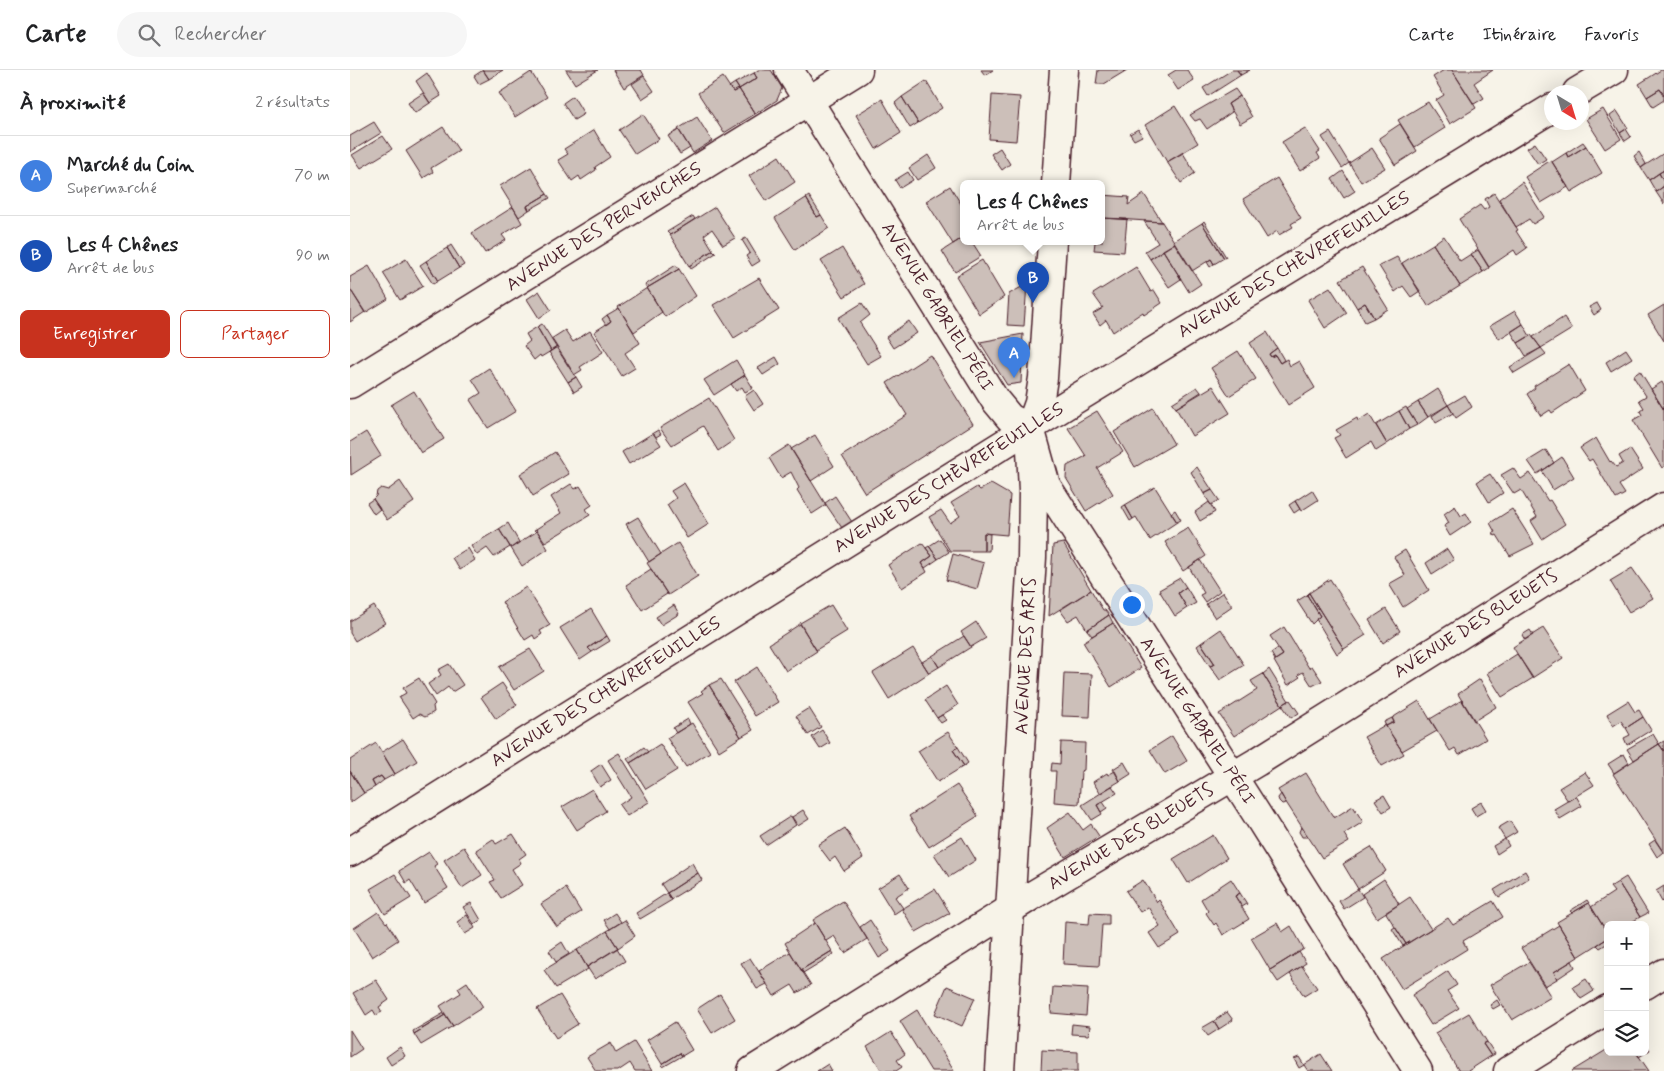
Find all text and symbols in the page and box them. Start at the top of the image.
search box [117,12,467,57]
text: Carte [25,19,87,50]
icon: search [135,21,163,49]
text: Rechercher [175,22,267,47]
text: Carte [1408,23,1454,47]
text: Itinéraire [1482,23,1556,47]
text: Favoris [1584,23,1639,47]
north arrow [1544,85,1589,130]
text: À proximité [20,89,126,117]
text: 2 résultats [255,92,330,113]
text: Marché du Coin [67,153,194,178]
street label: AVENUE DES PERVENCHES [502,157,706,297]
text: A [31,165,41,186]
text: 70 m [294,165,330,186]
text: Supermarché [67,178,157,199]
popup [960,180,1105,245]
street label: AVENUE DES CHÈVREFEUILLES [1173,186,1415,344]
text: Les 4 Chênes [977,190,1088,215]
text: Arrêt de bus [977,215,1064,236]
street label: AVENUE GABRIEL PÉRI [875,218,999,396]
text: Les 4 Chênes [67,233,178,258]
text: B [31,245,41,266]
text: 90 m [296,245,330,266]
text: Arrêt de bus [67,258,154,279]
pin: B [1017,262,1049,303]
button: Enregistrer [20,310,170,358]
button: Partager [180,310,330,358]
pin: A [998,337,1030,378]
street label: AVENUE DES CHÈVREFEUILLES [830,397,1068,559]
street label: AVENUE DES BLEUETS [1389,564,1563,684]
street label: AVENUE DES ARTS [1010,577,1042,735]
your location [1119,592,1145,618]
street label: AVENUE DES CHÈVREFEUILLES [487,611,725,773]
street label: AVENUE GABRIEL PÉRI [1134,633,1260,809]
street label: AVENUE DES BLEUETS [1044,778,1218,896]
map controls [1604,921,1649,1056]
button: + [1604,921,1649,966]
button: − [1604,966,1649,1011]
button: layers [1604,1011,1649,1056]

